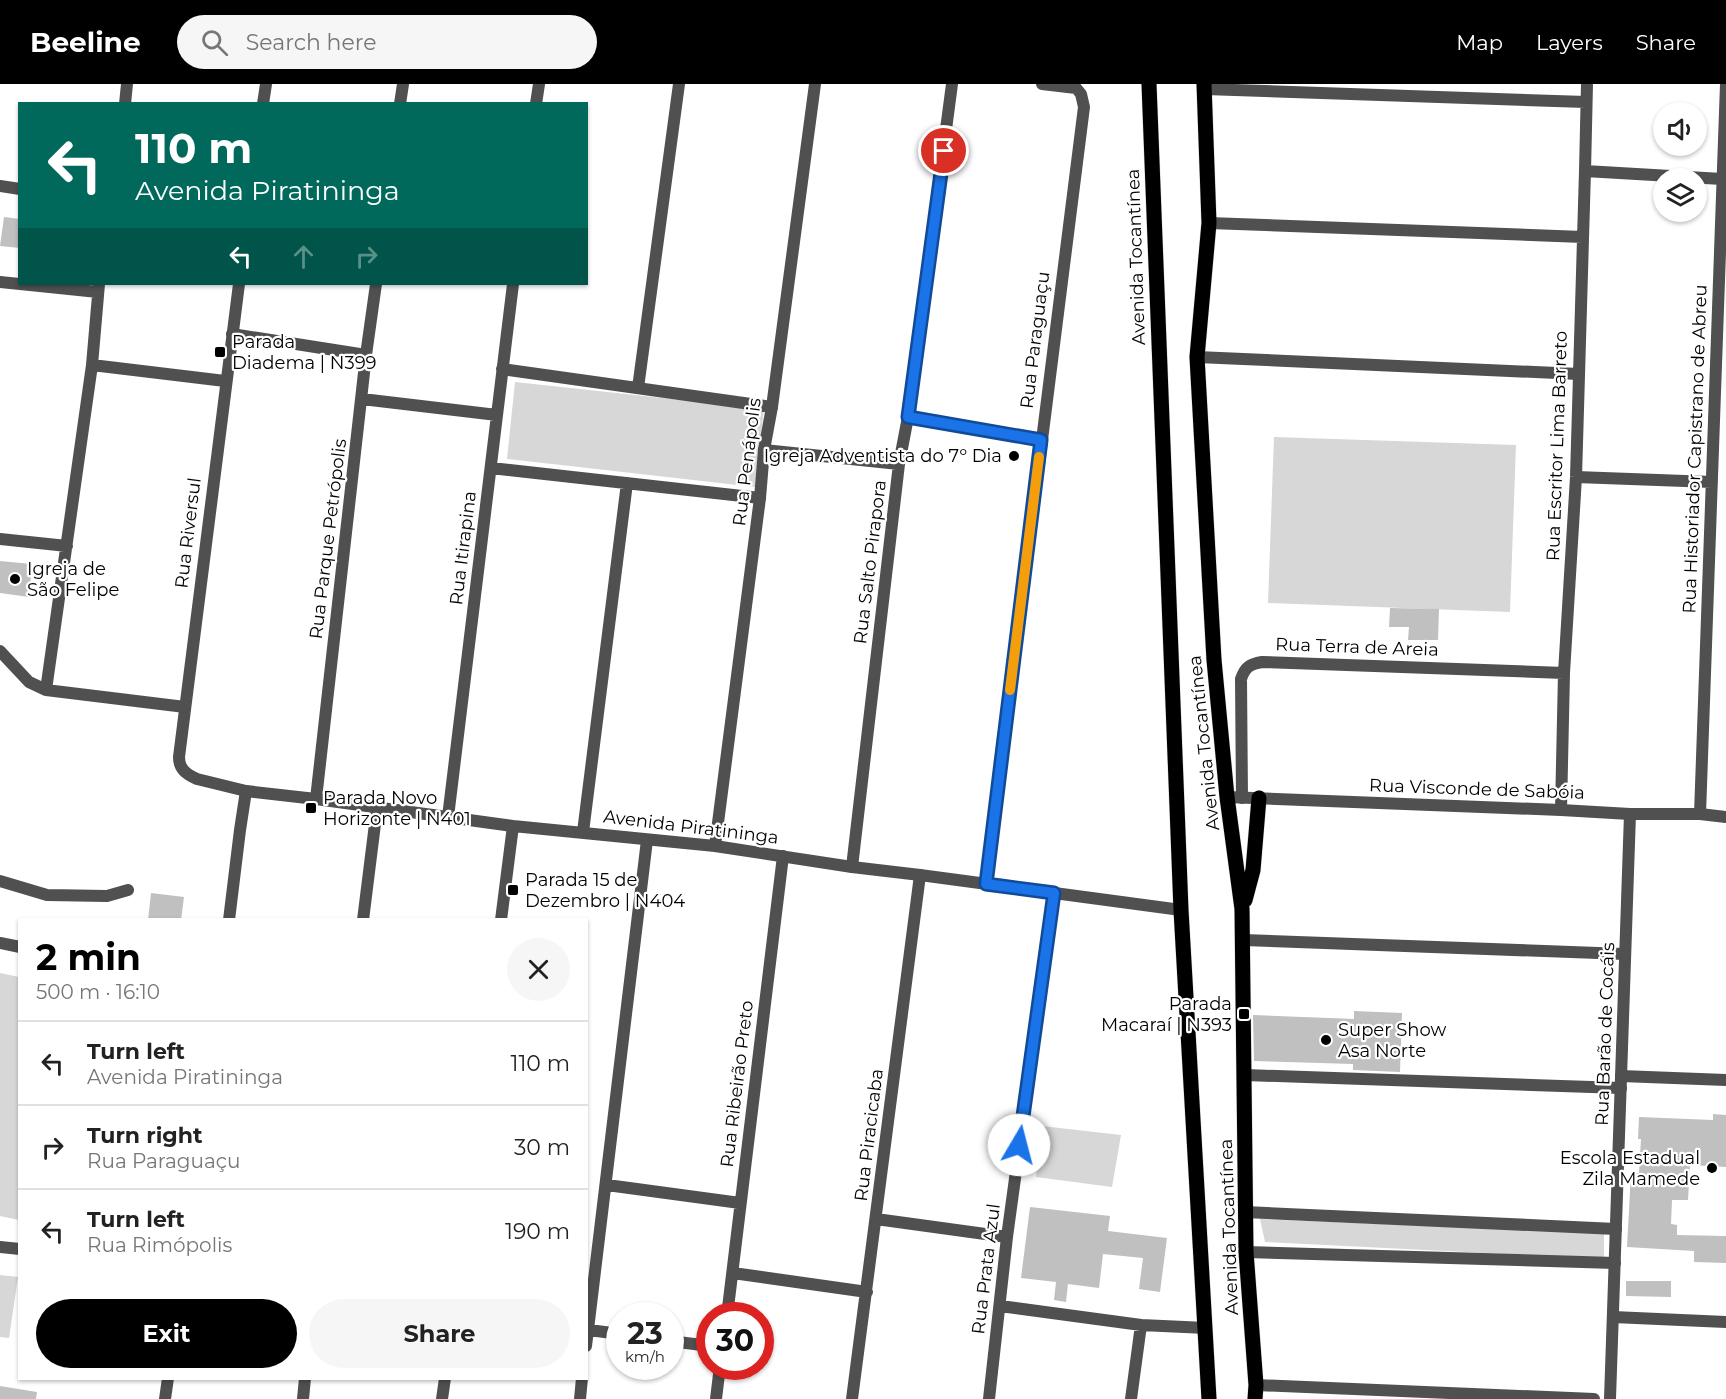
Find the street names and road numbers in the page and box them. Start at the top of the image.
street label: Avenida Tocantínea [1122,168,1150,346]
street label: Rua Paraguaçu [1016,270,1054,410]
street label: Rua Historiador Capistrano de Abreu [1678,284,1712,614]
street label: Rua Escritor Lima Barreto [1542,330,1572,562]
street label: Rua Penápolis [728,397,766,527]
street label: Rua Parque Petrópolis [305,437,351,640]
street label: Rua Riversul [170,476,206,590]
street label: Rua Salto Pirapora [849,479,891,645]
street label: Rua Itirapina [445,490,481,606]
street label: Rua Terra de Areia [1275,633,1439,661]
street label: Avenida Tocantínea [1184,654,1224,832]
street label: Rua Visconde de Sabóia [1369,774,1585,804]
street label: Avenida Piratininga [602,805,780,849]
street label: Rua Barão de Cocáis [1591,942,1619,1126]
street label: Rua Ribeirão Preto [716,999,758,1169]
street label: Rua Piracicaba [850,1067,888,1203]
street label: Avenida Tocantínea [1215,1138,1243,1316]
street label: Rua Prata Azul [967,1202,1005,1336]

